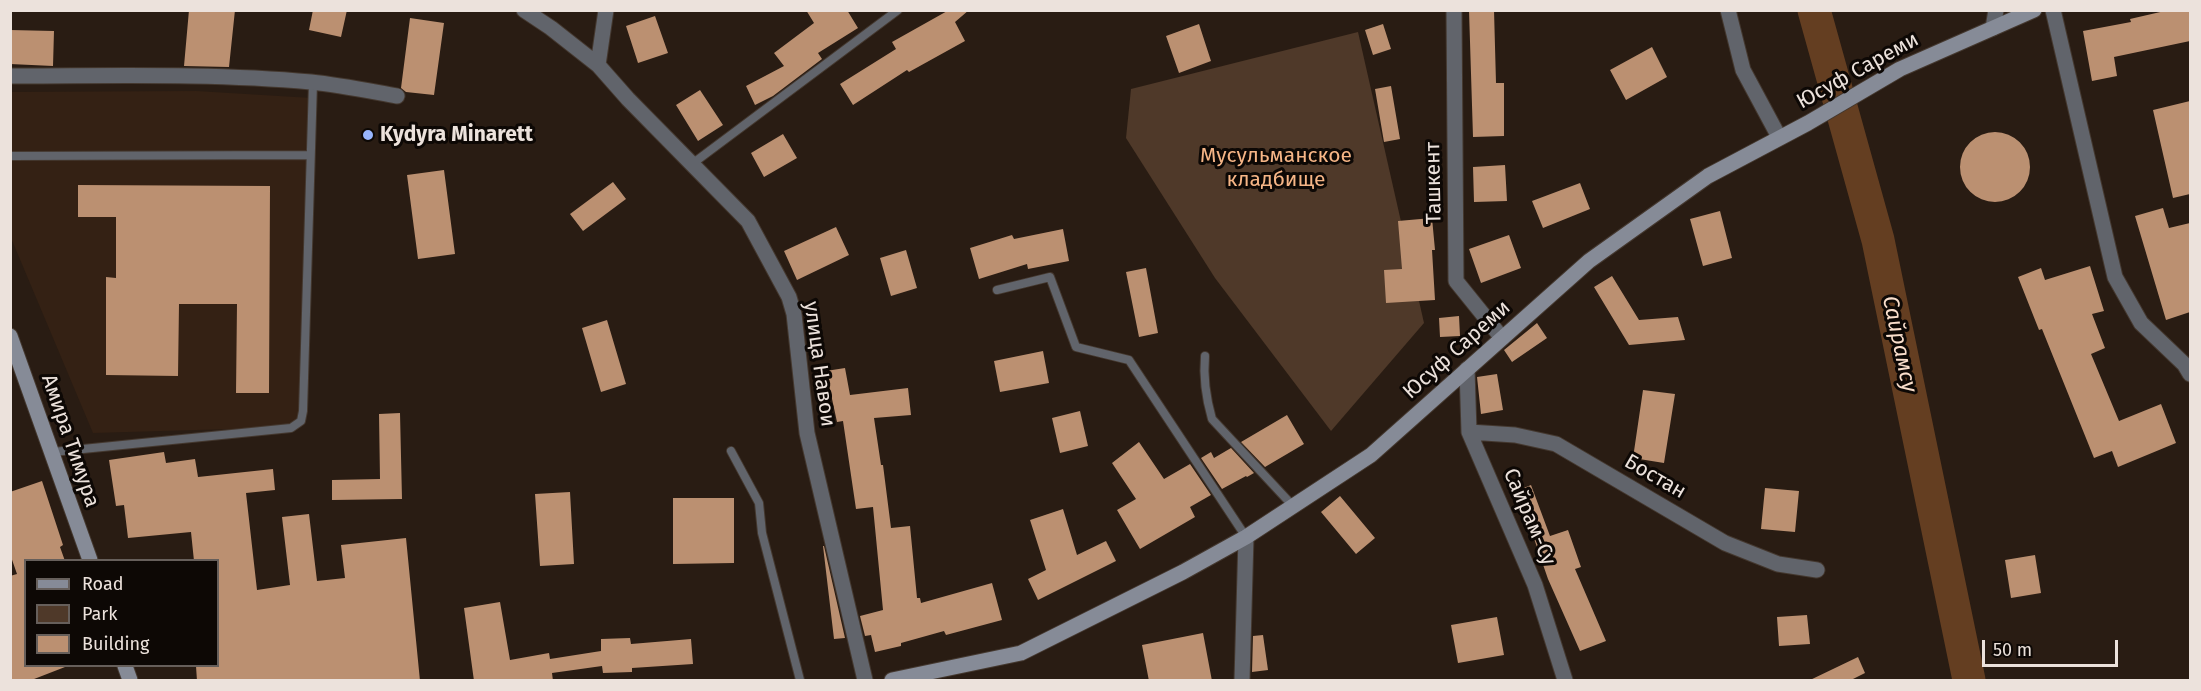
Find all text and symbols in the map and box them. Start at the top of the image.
street label: Юсуф Сареми [1793,27,1923,115]
place label: Kydyra Minarett [380,122,533,148]
marker: Kydyra Minarett [361,128,375,142]
street label: Ташкент [1421,142,1447,224]
park label: Мусульманское кладбище [1200,143,1352,193]
water label: Сайрамсу [1876,293,1922,395]
street label: Юсуф Сареми [1398,295,1516,405]
street label: улица Навои [798,300,840,428]
street label: Амира Тимура [35,371,105,511]
street label: Бостан [1620,449,1690,505]
street label: Сайрам-Су [1497,465,1561,569]
legend [24,559,219,667]
text: Road [82,573,124,595]
text: Park [82,603,117,625]
scale bar [1985,628,2122,666]
text: Building [82,633,149,655]
text: 50 m [1993,639,2032,661]

